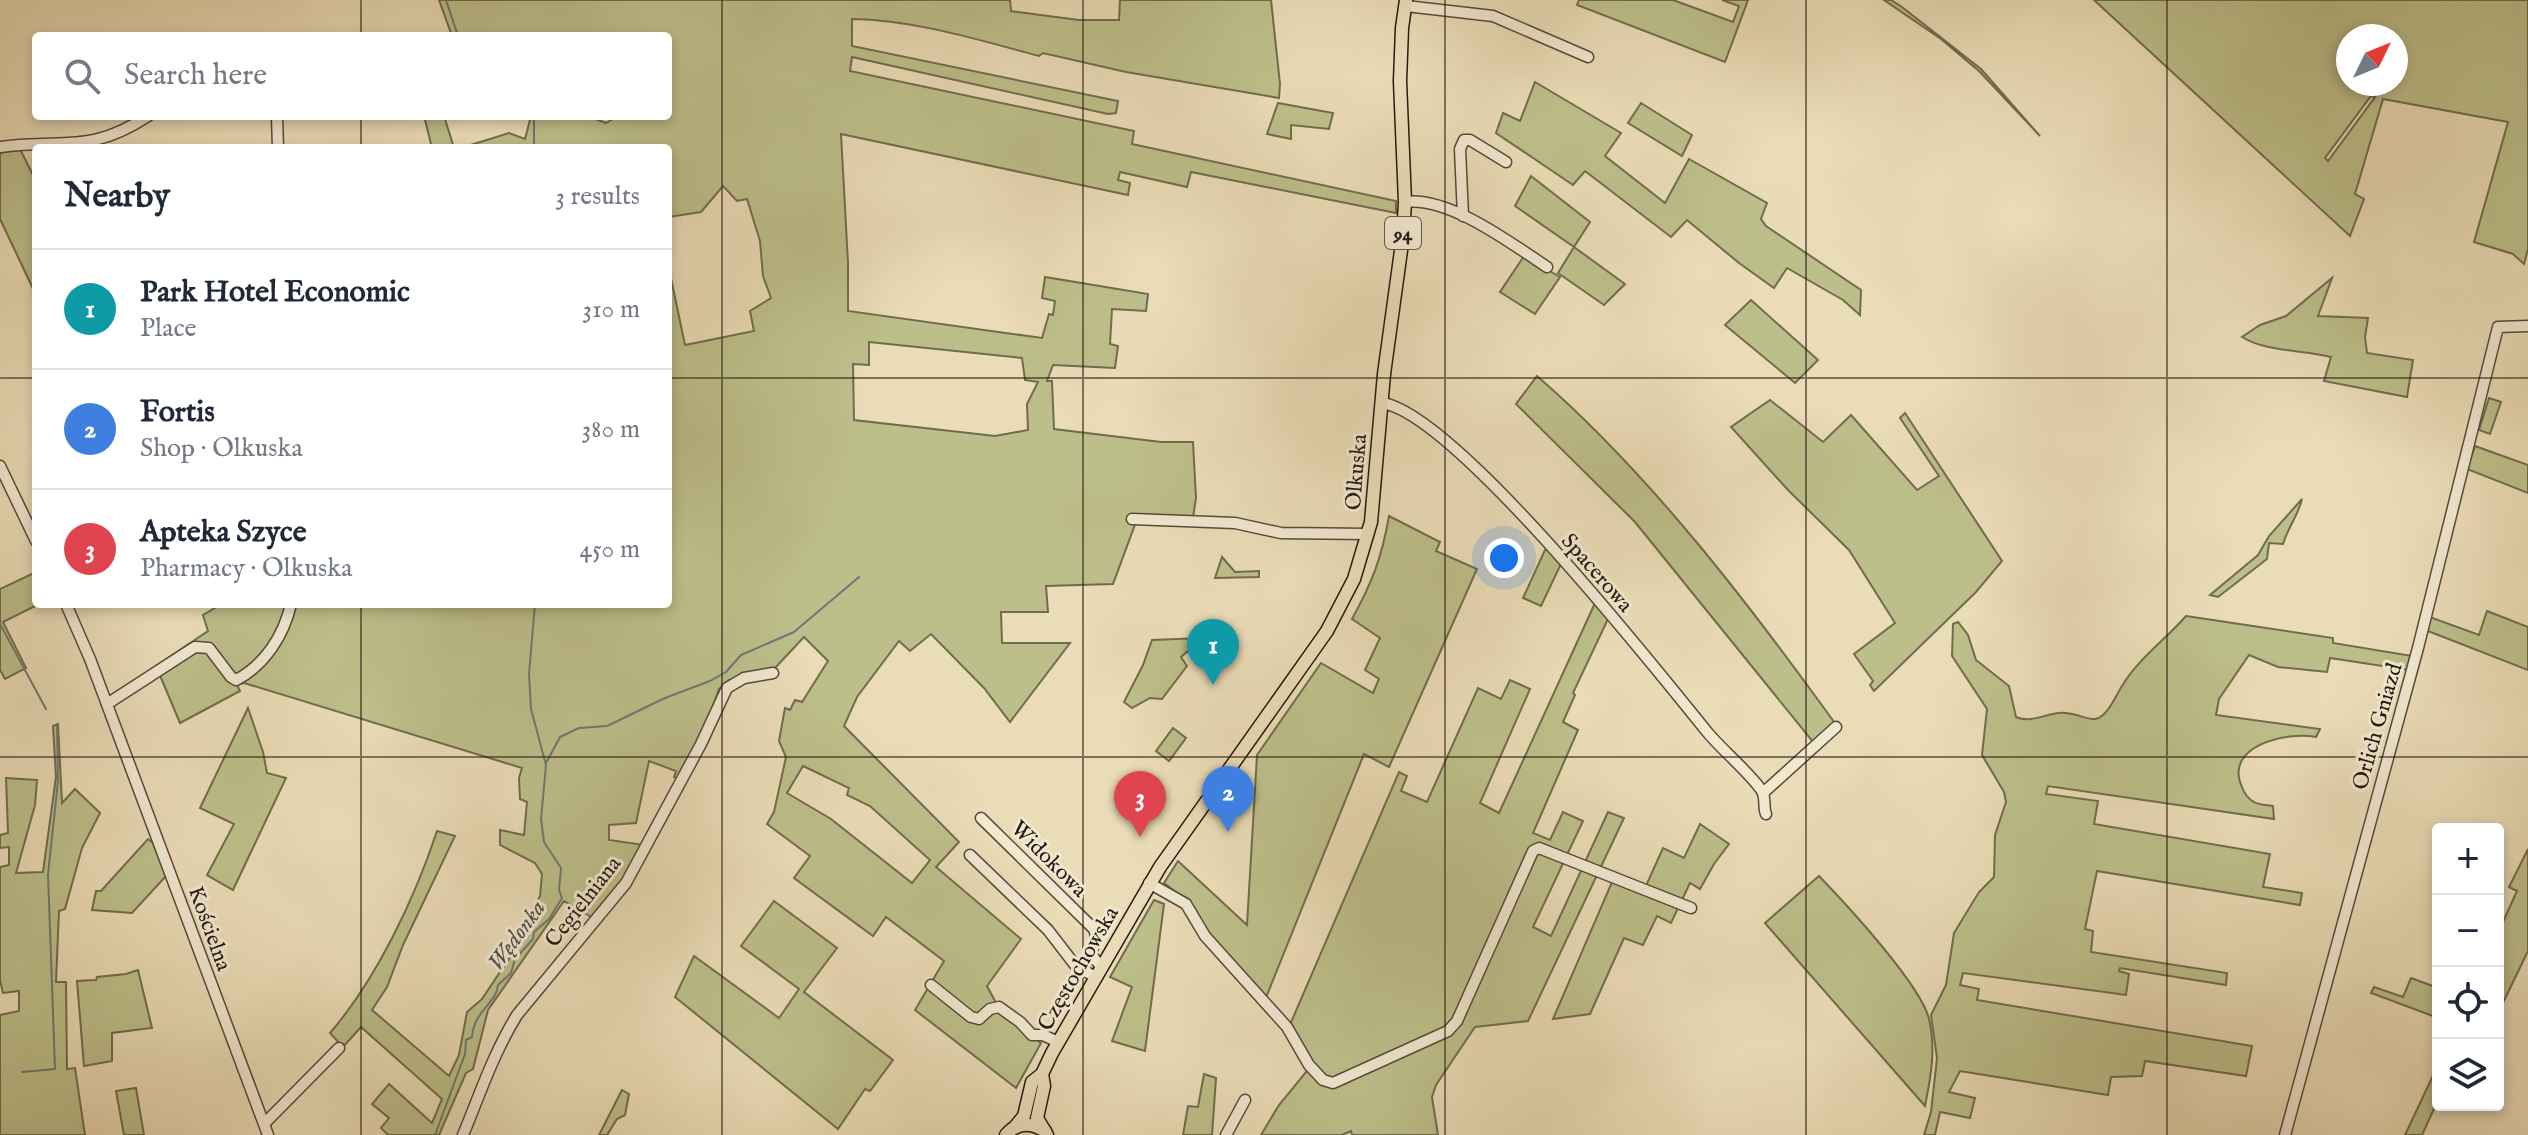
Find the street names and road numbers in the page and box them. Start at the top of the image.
road number: 94 [1385,217,1421,249]
street label: Olkuska [1340,432,1374,511]
street label: Spacerowa [1554,528,1639,619]
street label: Orlich Gniazd [2346,660,2409,793]
street label: Widokowa [1004,815,1093,904]
street label: Cegielniana [539,851,628,953]
street label: Kościelna [181,883,237,975]
street label: Częstochowska [1032,901,1126,1036]

